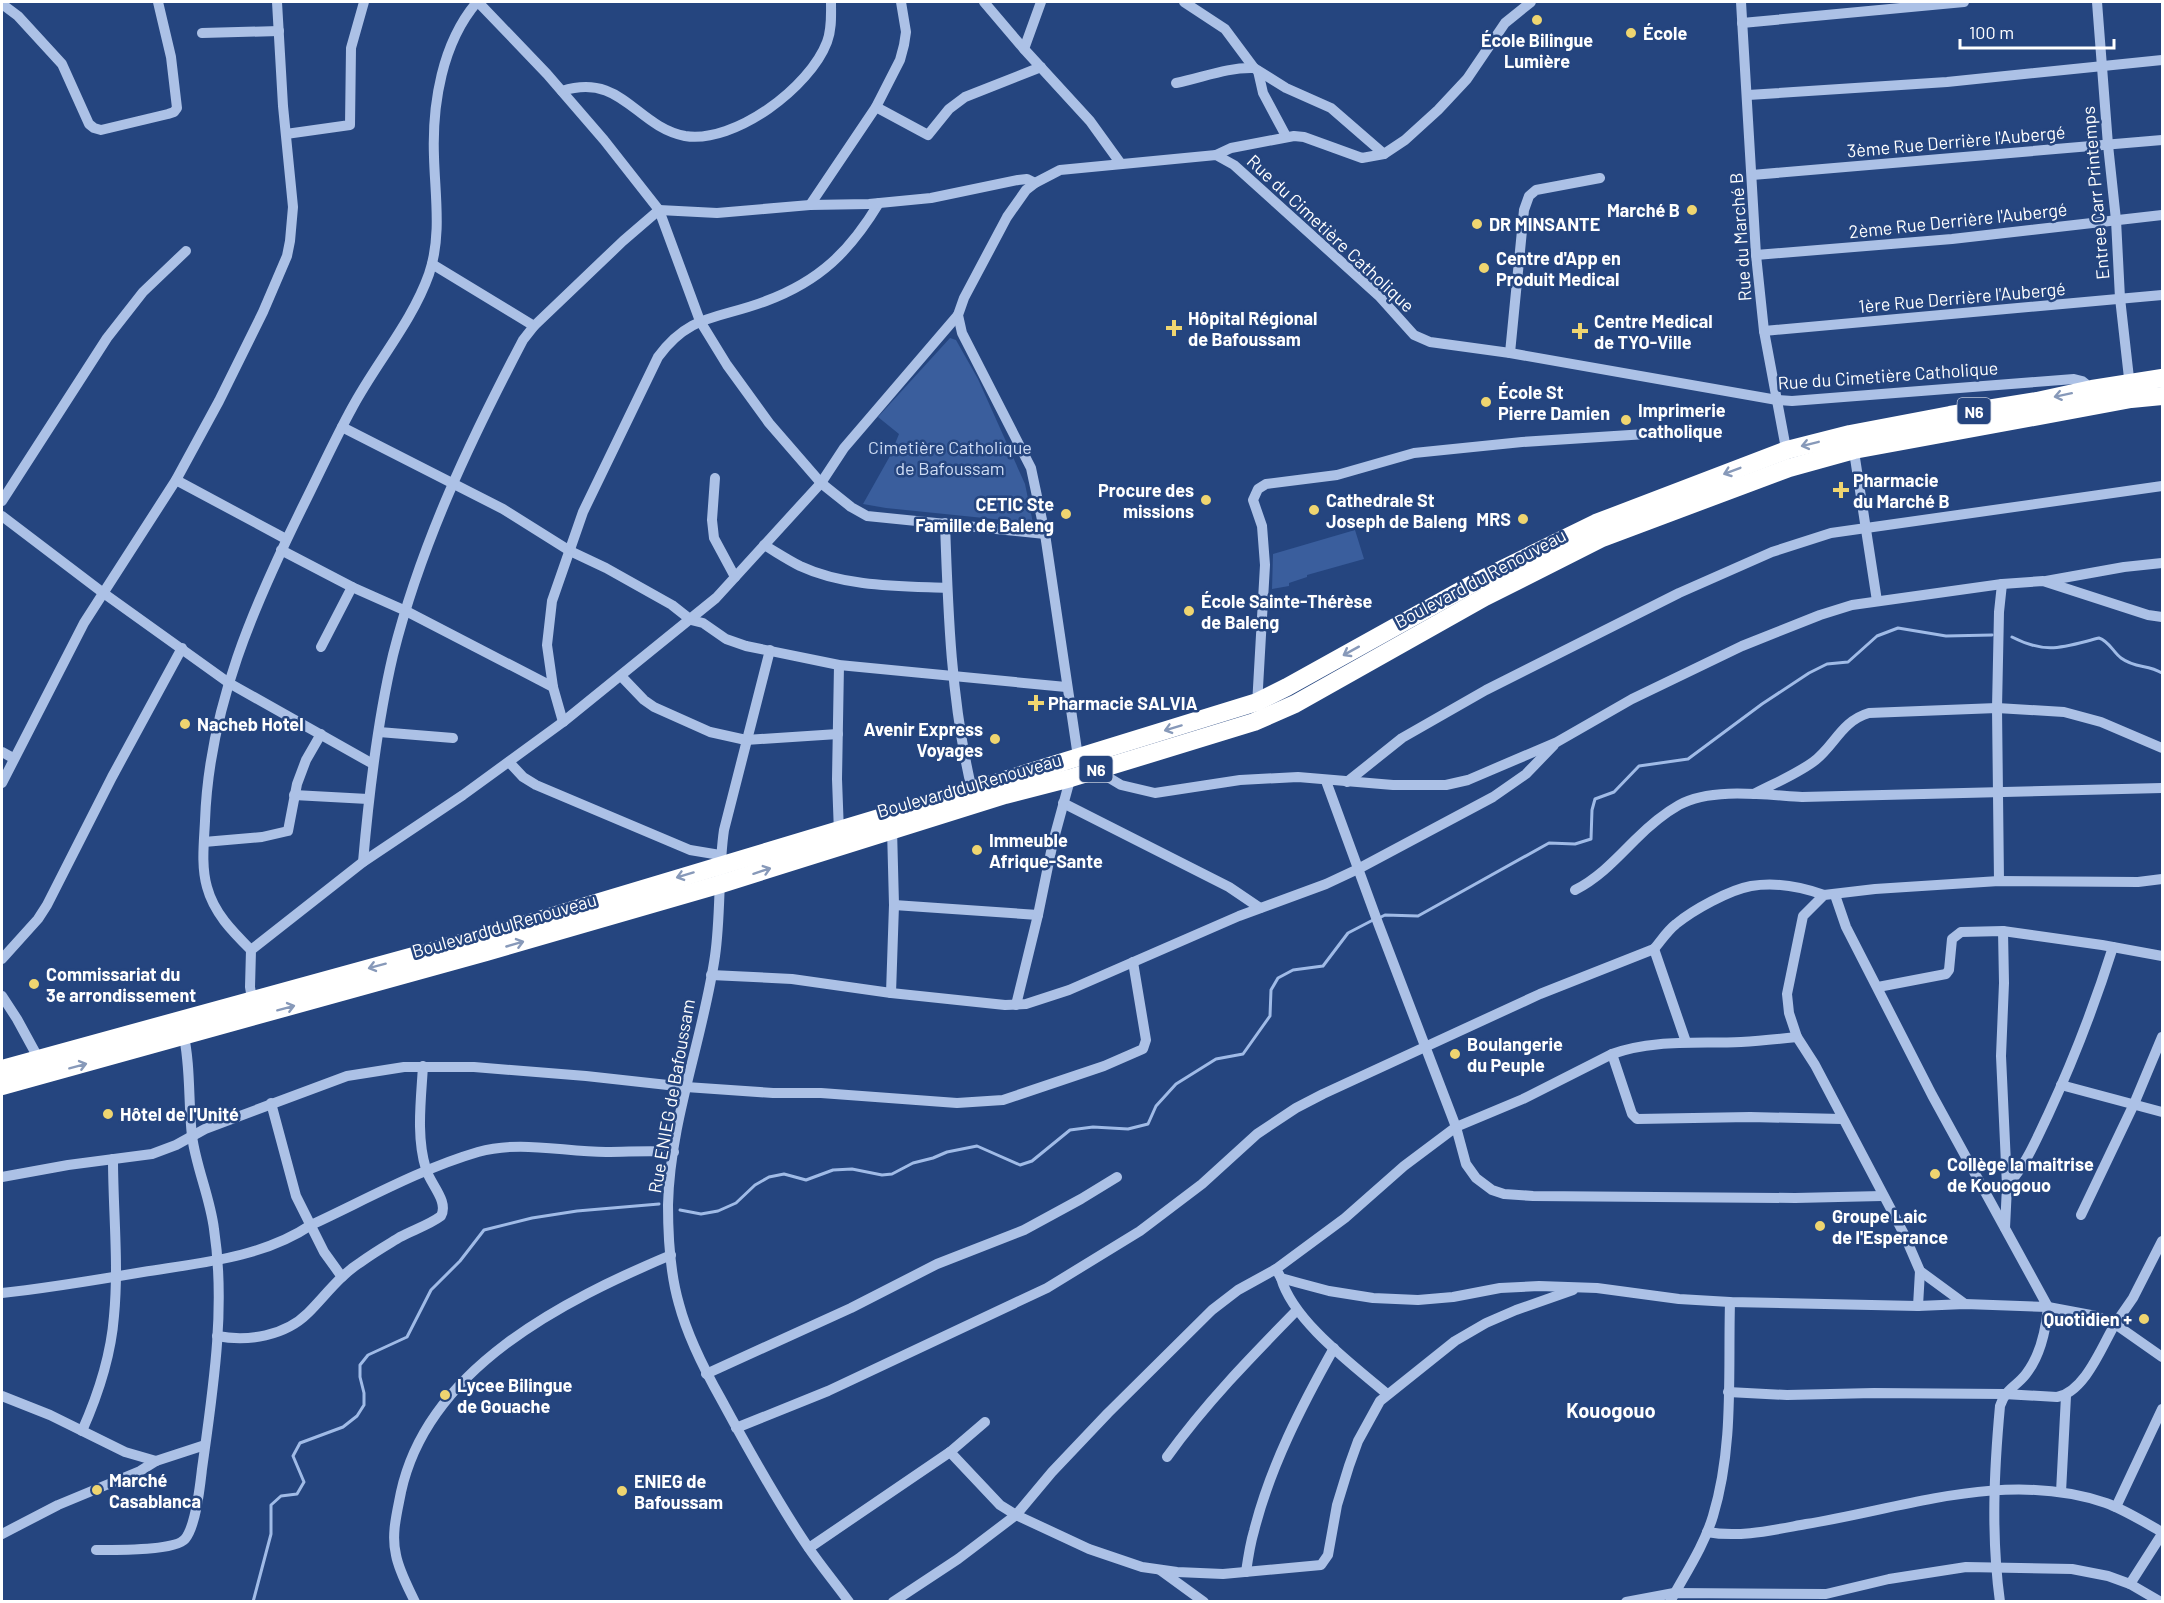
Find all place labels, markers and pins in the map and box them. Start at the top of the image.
marker: École Bilingue Lumière [1530,13,1544,27]
place label: École [1643,22,1687,44]
marker: École [1624,26,1638,40]
place label: École Bilingue Lumière [1481,29,1593,72]
place label: Marché B [1607,199,1680,221]
marker: Marché B [1685,203,1699,217]
place label: DR MINSANTE [1489,213,1600,235]
marker: DR MINSANTE [1470,217,1484,231]
place label: Centre d'App en Produit Medical [1496,247,1621,290]
marker: Centre d'App en Produit Medical [1477,261,1491,275]
place label: Hôpital Régional de Bafoussam [1188,307,1317,350]
place label: Centre Medical de TYO-Ville [1594,310,1713,353]
marker: Hôpital Régional de Bafoussam [1165,319,1183,337]
marker: Centre Medical de TYO-Ville [1571,322,1589,340]
place label: École St Pierre Damien [1498,381,1610,424]
marker: École St Pierre Damien [1479,395,1493,409]
place label: Imprimerie catholique [1638,399,1726,442]
marker: Imprimerie catholique [1619,413,1633,427]
place label: Pharmacie du Marché B [1853,469,1950,512]
place label: Procure des missions [1098,479,1194,522]
marker: Pharmacie du Marché B [1834,483,1848,497]
place label: Cathedrale St Joseph de Baleng [1326,489,1467,532]
place label: CETIC Ste Famille de Baleng [915,493,1054,536]
marker: Procure des missions [1199,493,1213,507]
marker: Cathedrale St Joseph de Baleng [1307,503,1321,517]
marker: CETIC Ste Famille de Baleng [1059,507,1073,521]
place label: MRS [1476,508,1511,530]
marker: MRS [1516,512,1530,526]
place label: École Sainte-Thérèse de Baleng [1201,590,1372,633]
marker: École Sainte-Thérèse de Baleng [1182,604,1196,618]
place label: Pharmacie SALVIA [1048,692,1198,714]
marker: Pharmacie SALVIA [1029,696,1043,710]
place label: Nacheb Hotel [197,713,304,735]
marker: Nacheb Hotel [178,717,192,731]
place label: Avenir Express Voyages [864,718,983,761]
marker: Avenir Express Voyages [988,732,1002,746]
place label: Immeuble Afrique-Sante [989,829,1103,872]
marker: Immeuble Afrique-Sante [970,843,984,857]
place label: Commissariat du 3e arrondissement [46,963,196,1006]
marker: Commissariat du 3e arrondissement [27,977,41,991]
place label: Boulangerie du Peuple [1467,1033,1563,1076]
marker: Boulangerie du Peuple [1448,1047,1462,1061]
place label: Hôtel de l'Unité [120,1103,239,1125]
marker: Hôtel de l'Unité [101,1107,115,1121]
place label: Collège la maitrise de Kouogouo [1947,1153,2094,1196]
marker: Collège la maitrise de Kouogouo [1928,1167,1942,1181]
place label: Groupe Laic de l'Esperance [1832,1205,1948,1248]
marker: Groupe Laic de l'Esperance [1813,1219,1827,1233]
place label: Quotidien + [2044,1308,2132,1330]
marker: Quotidien + [2137,1312,2151,1326]
place label: Lycee Bilingue de Gouache [457,1374,572,1417]
marker: Lycee Bilingue de Gouache [438,1388,452,1402]
place label: Marché Casablanca [109,1469,201,1512]
place label: ENIEG de Bafoussam [634,1470,723,1513]
marker: Marché Casablanca [90,1483,104,1497]
marker: ENIEG de Bafoussam [615,1484,629,1498]

